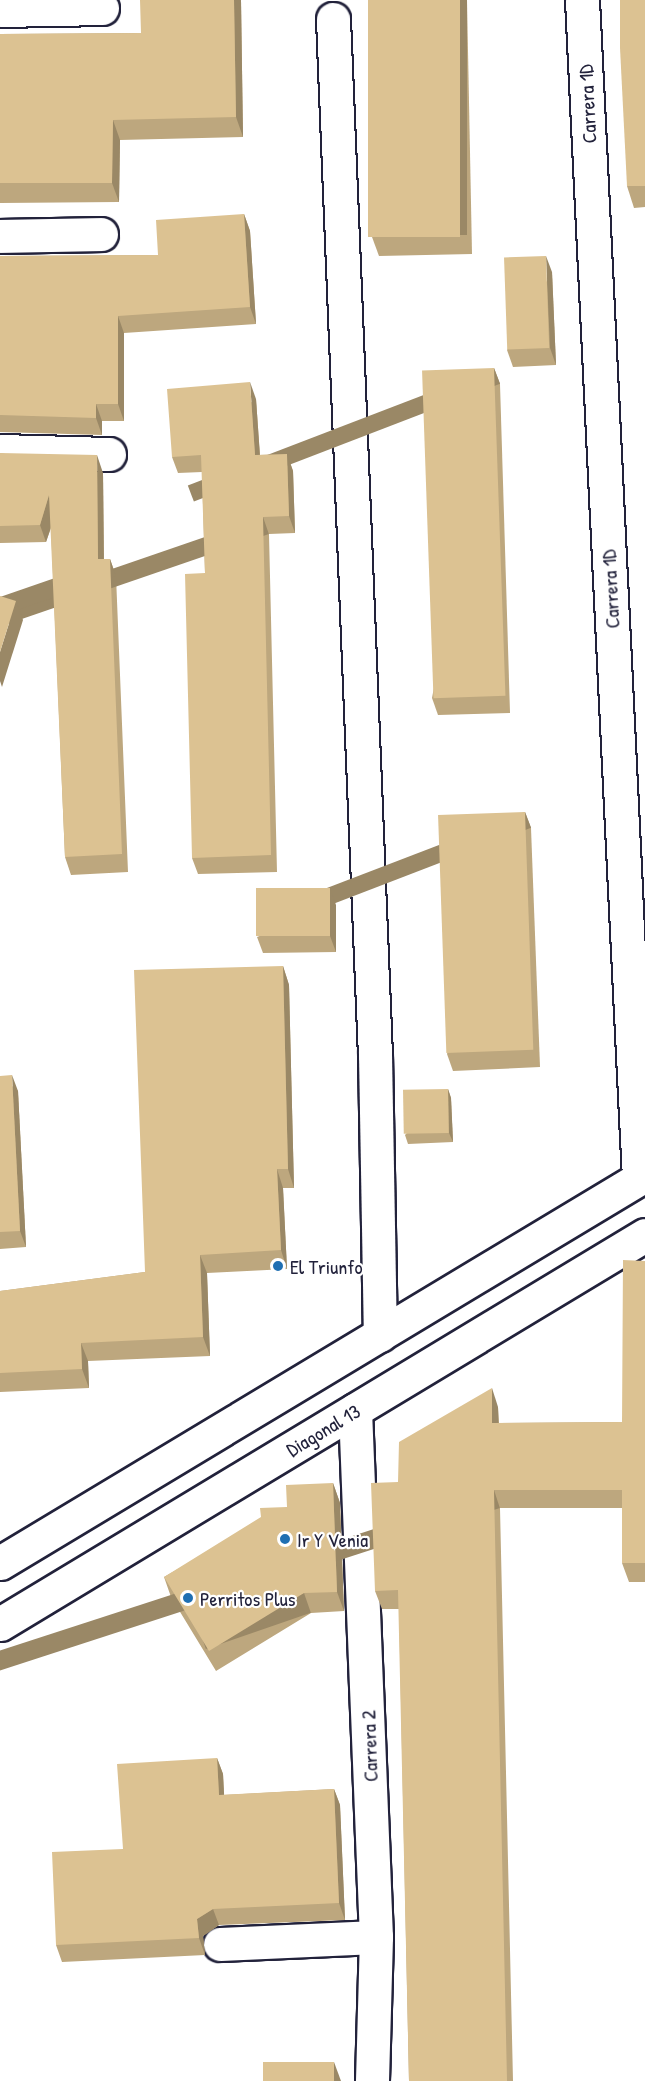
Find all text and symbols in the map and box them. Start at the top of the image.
street label: Carrera 1D [573,64,601,144]
street label: Carrera 1D [596,549,624,629]
place label: El Triunfo [290,1254,363,1278]
marker: El Triunfo [271,1259,285,1273]
street label: Diagonal 13 [282,1399,364,1461]
place label: Ir Y Venia [297,1527,368,1551]
marker: Ir Y Venia [278,1532,292,1546]
place label: Perritos Plus [200,1586,295,1610]
marker: Perritos Plus [181,1591,195,1605]
street label: Carrera 2 [356,1710,382,1782]

